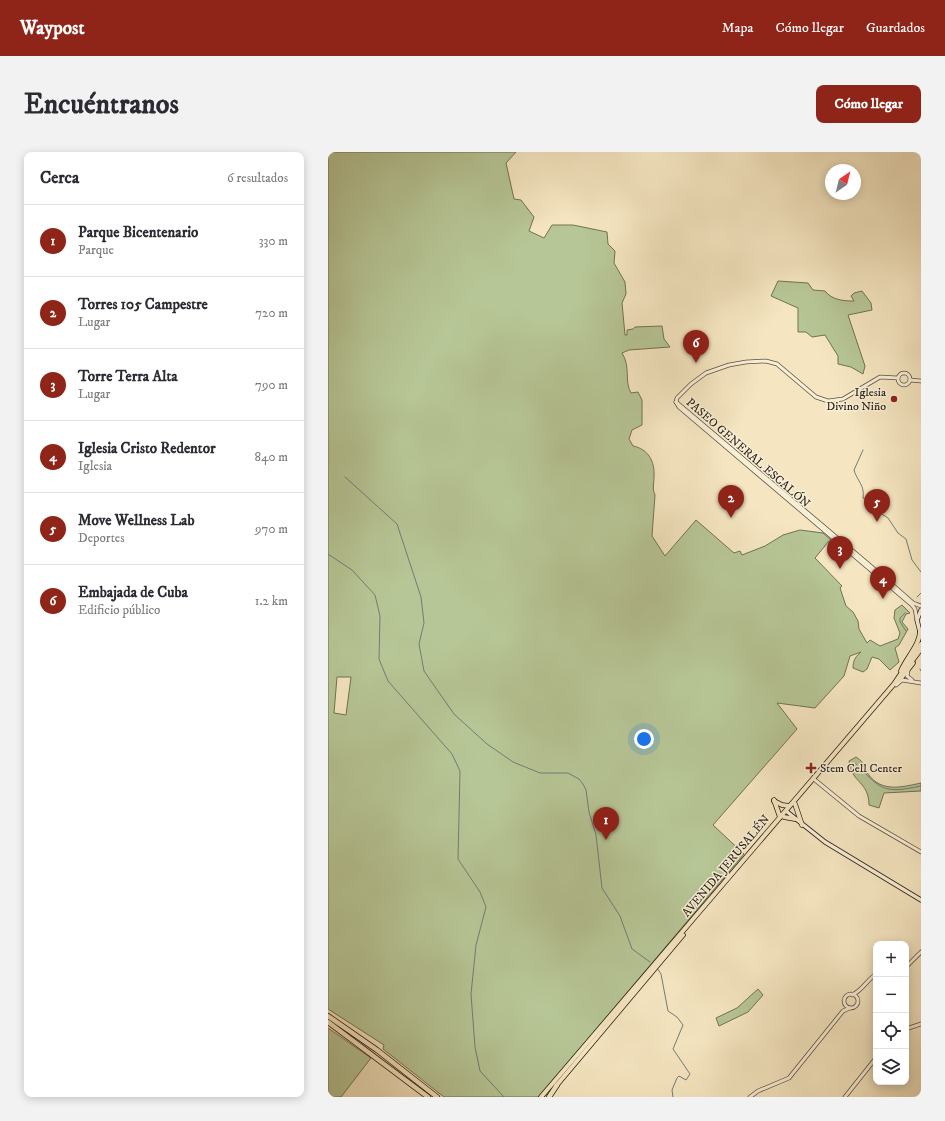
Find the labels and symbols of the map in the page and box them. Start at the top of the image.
north arrow [825,164,861,200]
pin: 6 [683,330,709,363]
place label: Iglesia Divino Niño [826,385,887,414]
marker: Iglesia Divino Niño [889,394,899,404]
street label: PASEO GENERAL ESCALÓN [683,395,813,511]
pin: 2 [718,485,744,518]
pin: 5 [864,489,890,522]
pin: 3 [827,536,853,569]
pin: 4 [870,566,896,599]
your location [634,729,654,749]
place label: Stem Cell Center [820,761,902,776]
marker: Stem Cell Center [805,762,817,774]
pin: 1 [593,807,619,840]
street label: AVENIDA JERUSALÉN [679,812,773,920]

